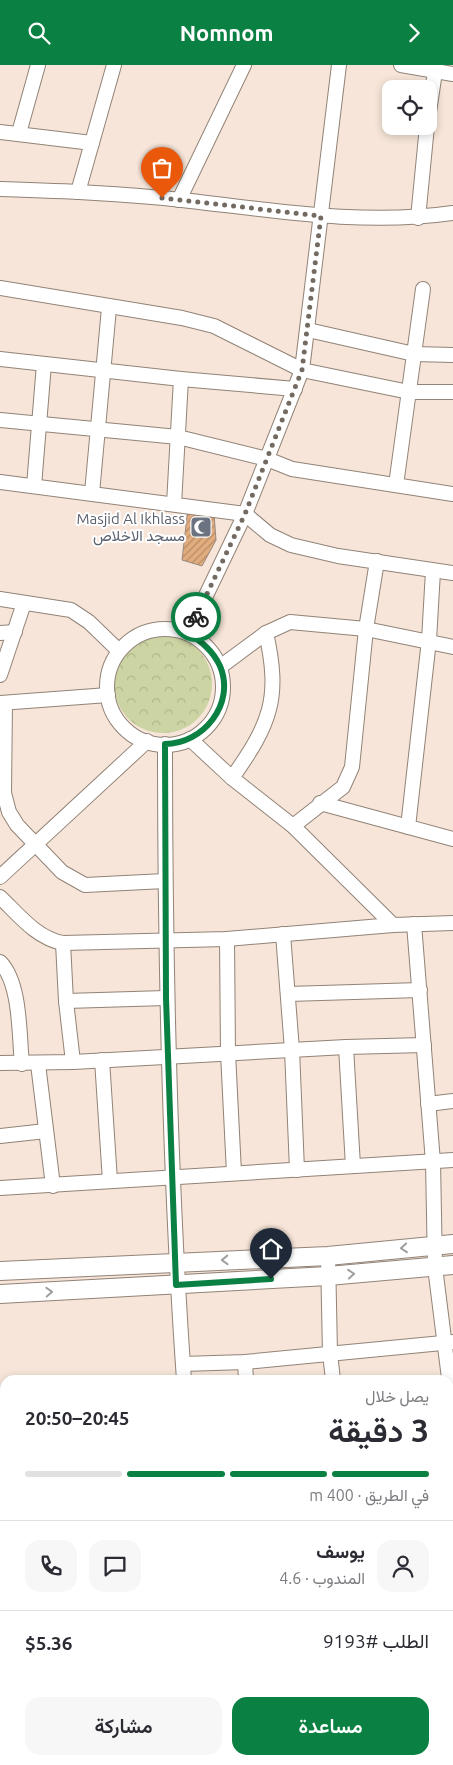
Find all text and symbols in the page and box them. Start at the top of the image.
icon: search [25,19,53,47]
icon: forward [400,19,428,47]
text: Nomnom [180,20,273,45]
map controls [382,80,437,135]
button: locate [382,80,437,135]
pin [141,147,183,198]
icon: bag [148,154,176,182]
place label: Masjid Al Ikhlass مسجد الاخلاص [76,510,185,546]
mosque icon: Masjid Al Ikhlass مسجد الاخلاص [189,515,213,539]
courier [171,592,221,642]
icon: bike [182,603,210,631]
pin [250,1228,292,1279]
icon: home [257,1235,285,1263]
one-way arrow [400,1243,408,1254]
one-way arrow [221,1255,228,1265]
one-way arrow [347,1269,355,1280]
one-way arrow [45,1286,53,1297]
text: يصل خلال [365,1387,429,1405]
text: 20:45–20:50 [25,1407,130,1429]
text: 3 دقيقة [328,1412,429,1448]
text: في الطريق · 400 m [309,1486,429,1504]
button: phone [25,1540,77,1592]
button: chat [89,1540,141,1592]
text: يوسف [316,1540,365,1562]
button: person [377,1540,429,1592]
text: المندوب · 4.6 [279,1569,365,1587]
text: الطلب #9193 [323,1630,429,1652]
text: $5.36 [25,1632,73,1654]
button: مشاركة [25,1697,222,1755]
button: مساعدة [232,1697,429,1755]

